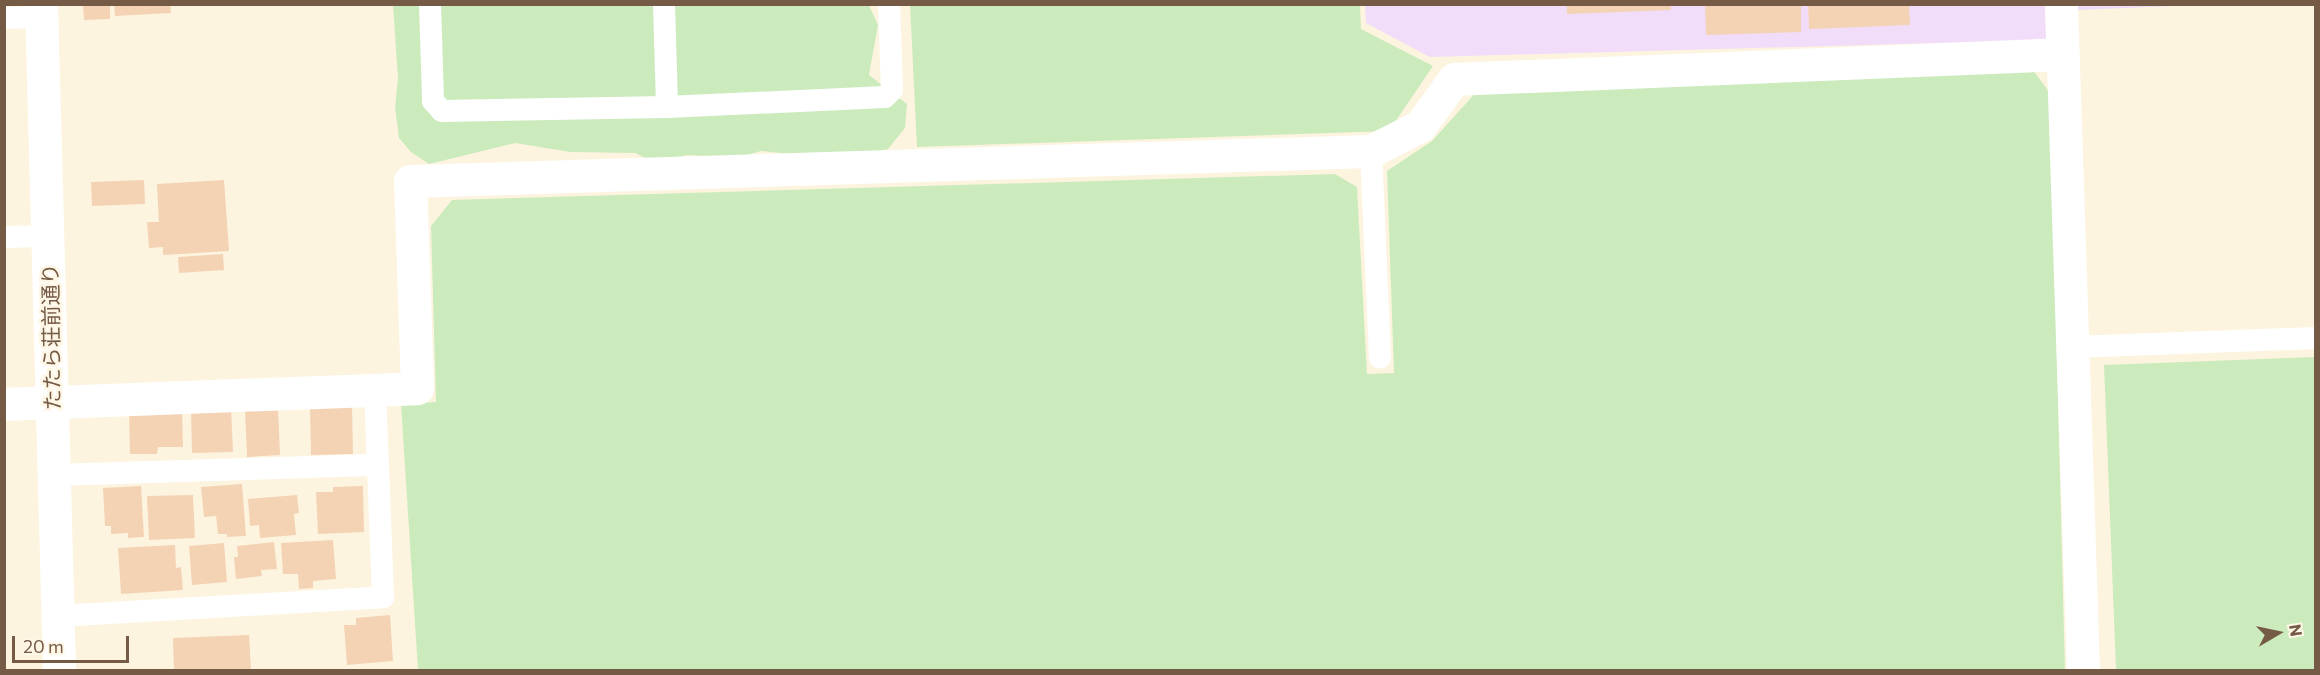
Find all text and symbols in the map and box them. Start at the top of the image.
street label: たたら荘前通り [37,263,65,411]
north arrow [2248,603,2308,663]
text: N [2286,623,2307,638]
scale bar [15,624,132,662]
text: 20 m [23,635,64,657]

